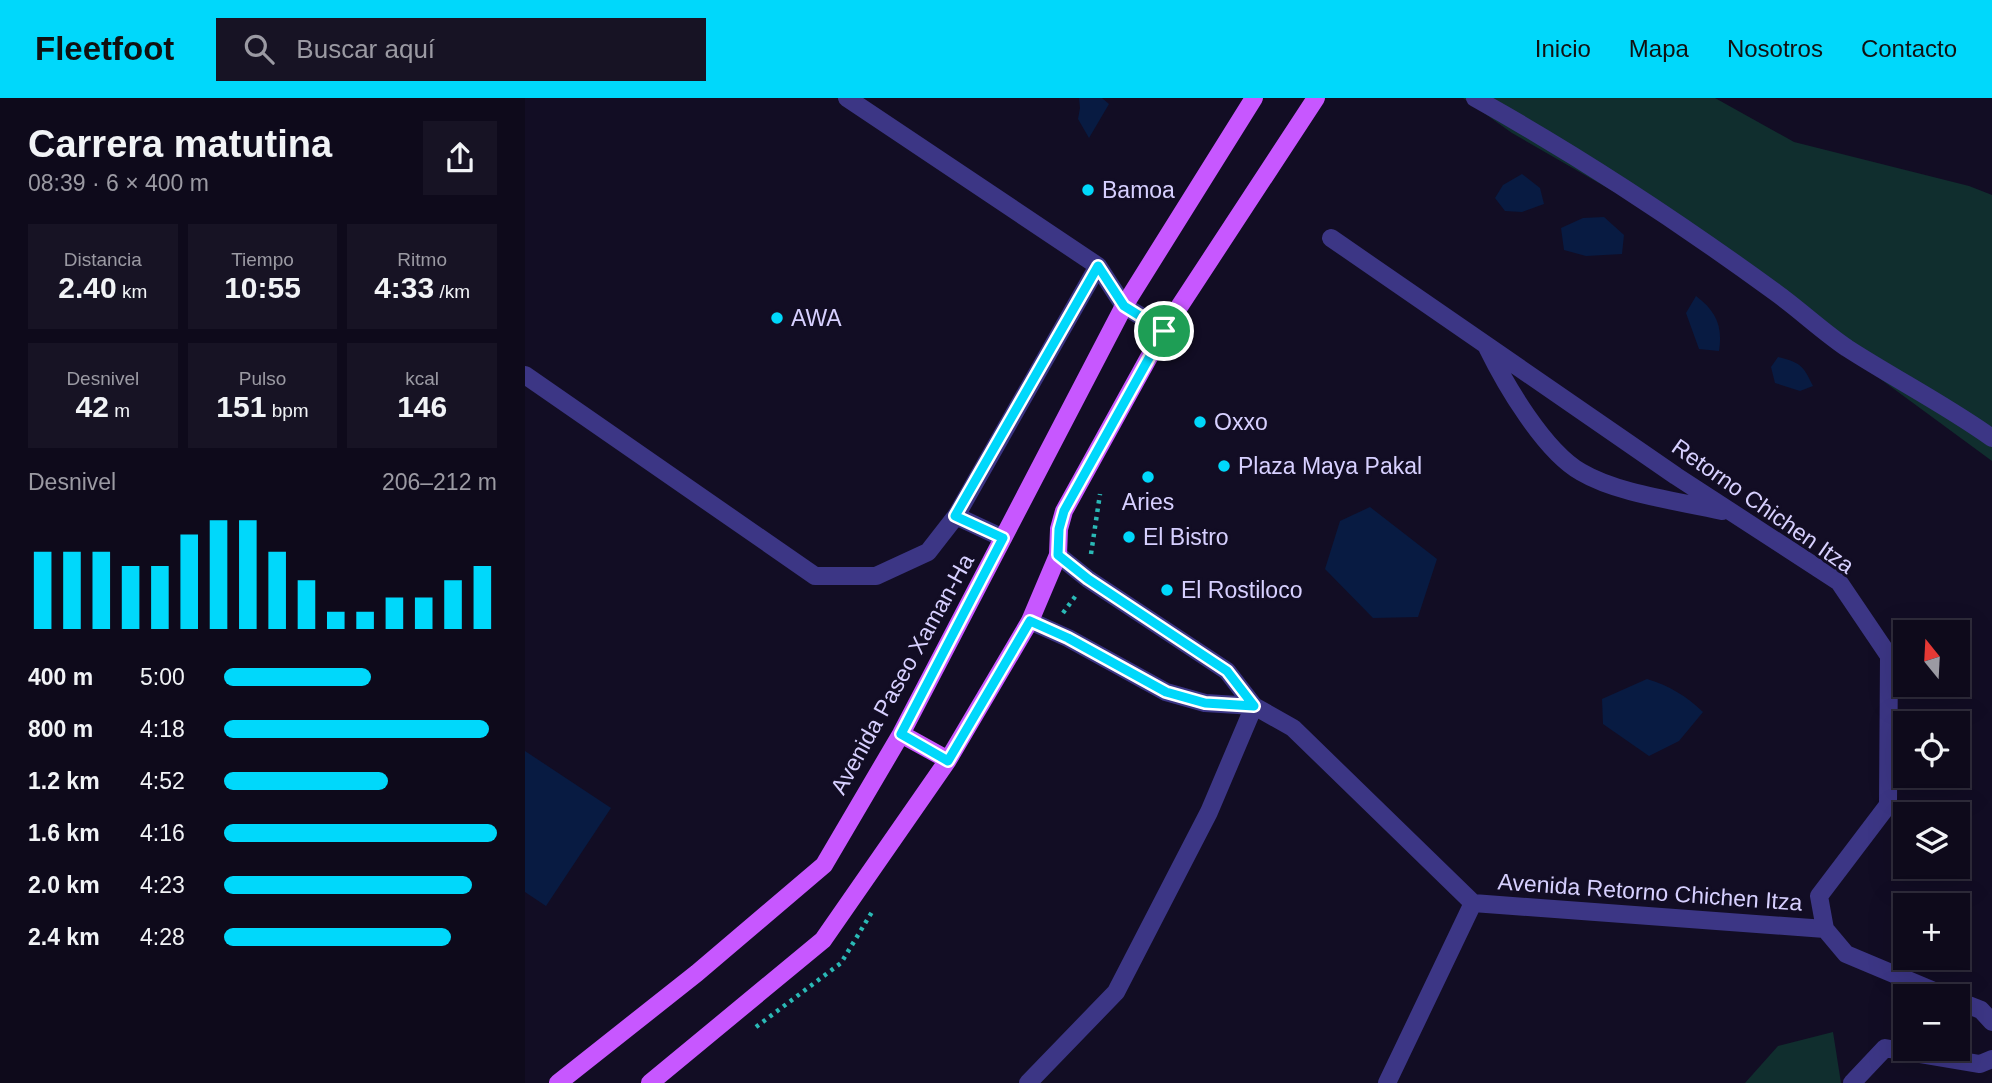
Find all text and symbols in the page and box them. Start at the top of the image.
search box [216,18,706,81]
text: Fleetfoot [35,30,174,67]
icon: search [240,30,278,68]
text: Buscar aquí [296,34,435,64]
text: Inicio [1535,35,1591,62]
text: Mapa [1629,35,1689,62]
text: Nosotros [1727,35,1823,62]
text: Contacto [1861,35,1957,62]
button: share [423,121,497,195]
text: Carrera matutina [28,123,332,165]
text: 08:39 · 6 × 400 m [28,170,209,196]
place label: Bamoa [1102,177,1175,203]
marker: Bamoa [1080,182,1096,198]
text: Distancia [64,249,142,270]
text: Tiempo [231,249,294,270]
text: Ritmo [397,249,447,270]
text: 2.40 [58,271,117,304]
text: 10:55 [224,271,301,304]
text: 4:33 [374,271,434,304]
text: km [117,281,147,302]
text: /km [434,281,470,302]
pin [1134,301,1194,361]
place label: AWA [791,305,842,331]
marker: AWA [769,310,785,326]
icon: arrive [1145,312,1183,350]
text: Desnivel [66,368,139,389]
text: Pulso [239,368,286,389]
text: kcal [405,368,439,389]
text: 42 [76,390,109,423]
text: 151 [216,390,266,423]
text: 146 [397,390,447,423]
text: m [109,400,130,421]
text: bpm [266,400,309,421]
place label: Oxxo [1214,409,1268,435]
marker: Oxxo [1192,414,1208,430]
street label: Retorno Chichen Itza [1667,433,1859,579]
place label: Plaza Maya Pakal [1238,453,1422,479]
marker: Plaza Maya Pakal [1216,458,1232,474]
text: Desnivel [28,469,116,495]
text: 206–212 m [382,469,497,495]
marker: Aries [1140,469,1156,485]
place label: Aries [1122,489,1174,515]
place label: El Bistro [1143,524,1229,550]
marker: El Bistro [1121,529,1137,545]
street label: Avenida Paseo Xaman-Ha [825,549,979,799]
place label: El Rostiloco [1181,577,1302,603]
marker: El Rostiloco [1159,582,1175,598]
north arrow [1893,620,1971,696]
map controls [1893,620,1970,1061]
text: 400 m [28,664,93,690]
text: 5:00 [140,664,185,690]
button: locate [1893,711,1970,788]
text: 800 m [28,716,93,742]
text: 4:18 [140,716,185,742]
text: 1.2 km [28,768,100,794]
text: 4:52 [140,768,185,794]
button: layers [1893,802,1970,879]
text: 1.6 km [28,820,100,846]
text: 4:16 [140,820,185,846]
street label: Avenida Retorno Chichen Itza [1497,868,1803,916]
text: 2.0 km [28,872,100,898]
text: 4:23 [140,872,185,898]
button: + [1893,893,1970,970]
text: 2.4 km [28,924,100,950]
text: 4:28 [140,924,185,950]
button: − [1893,984,1970,1061]

